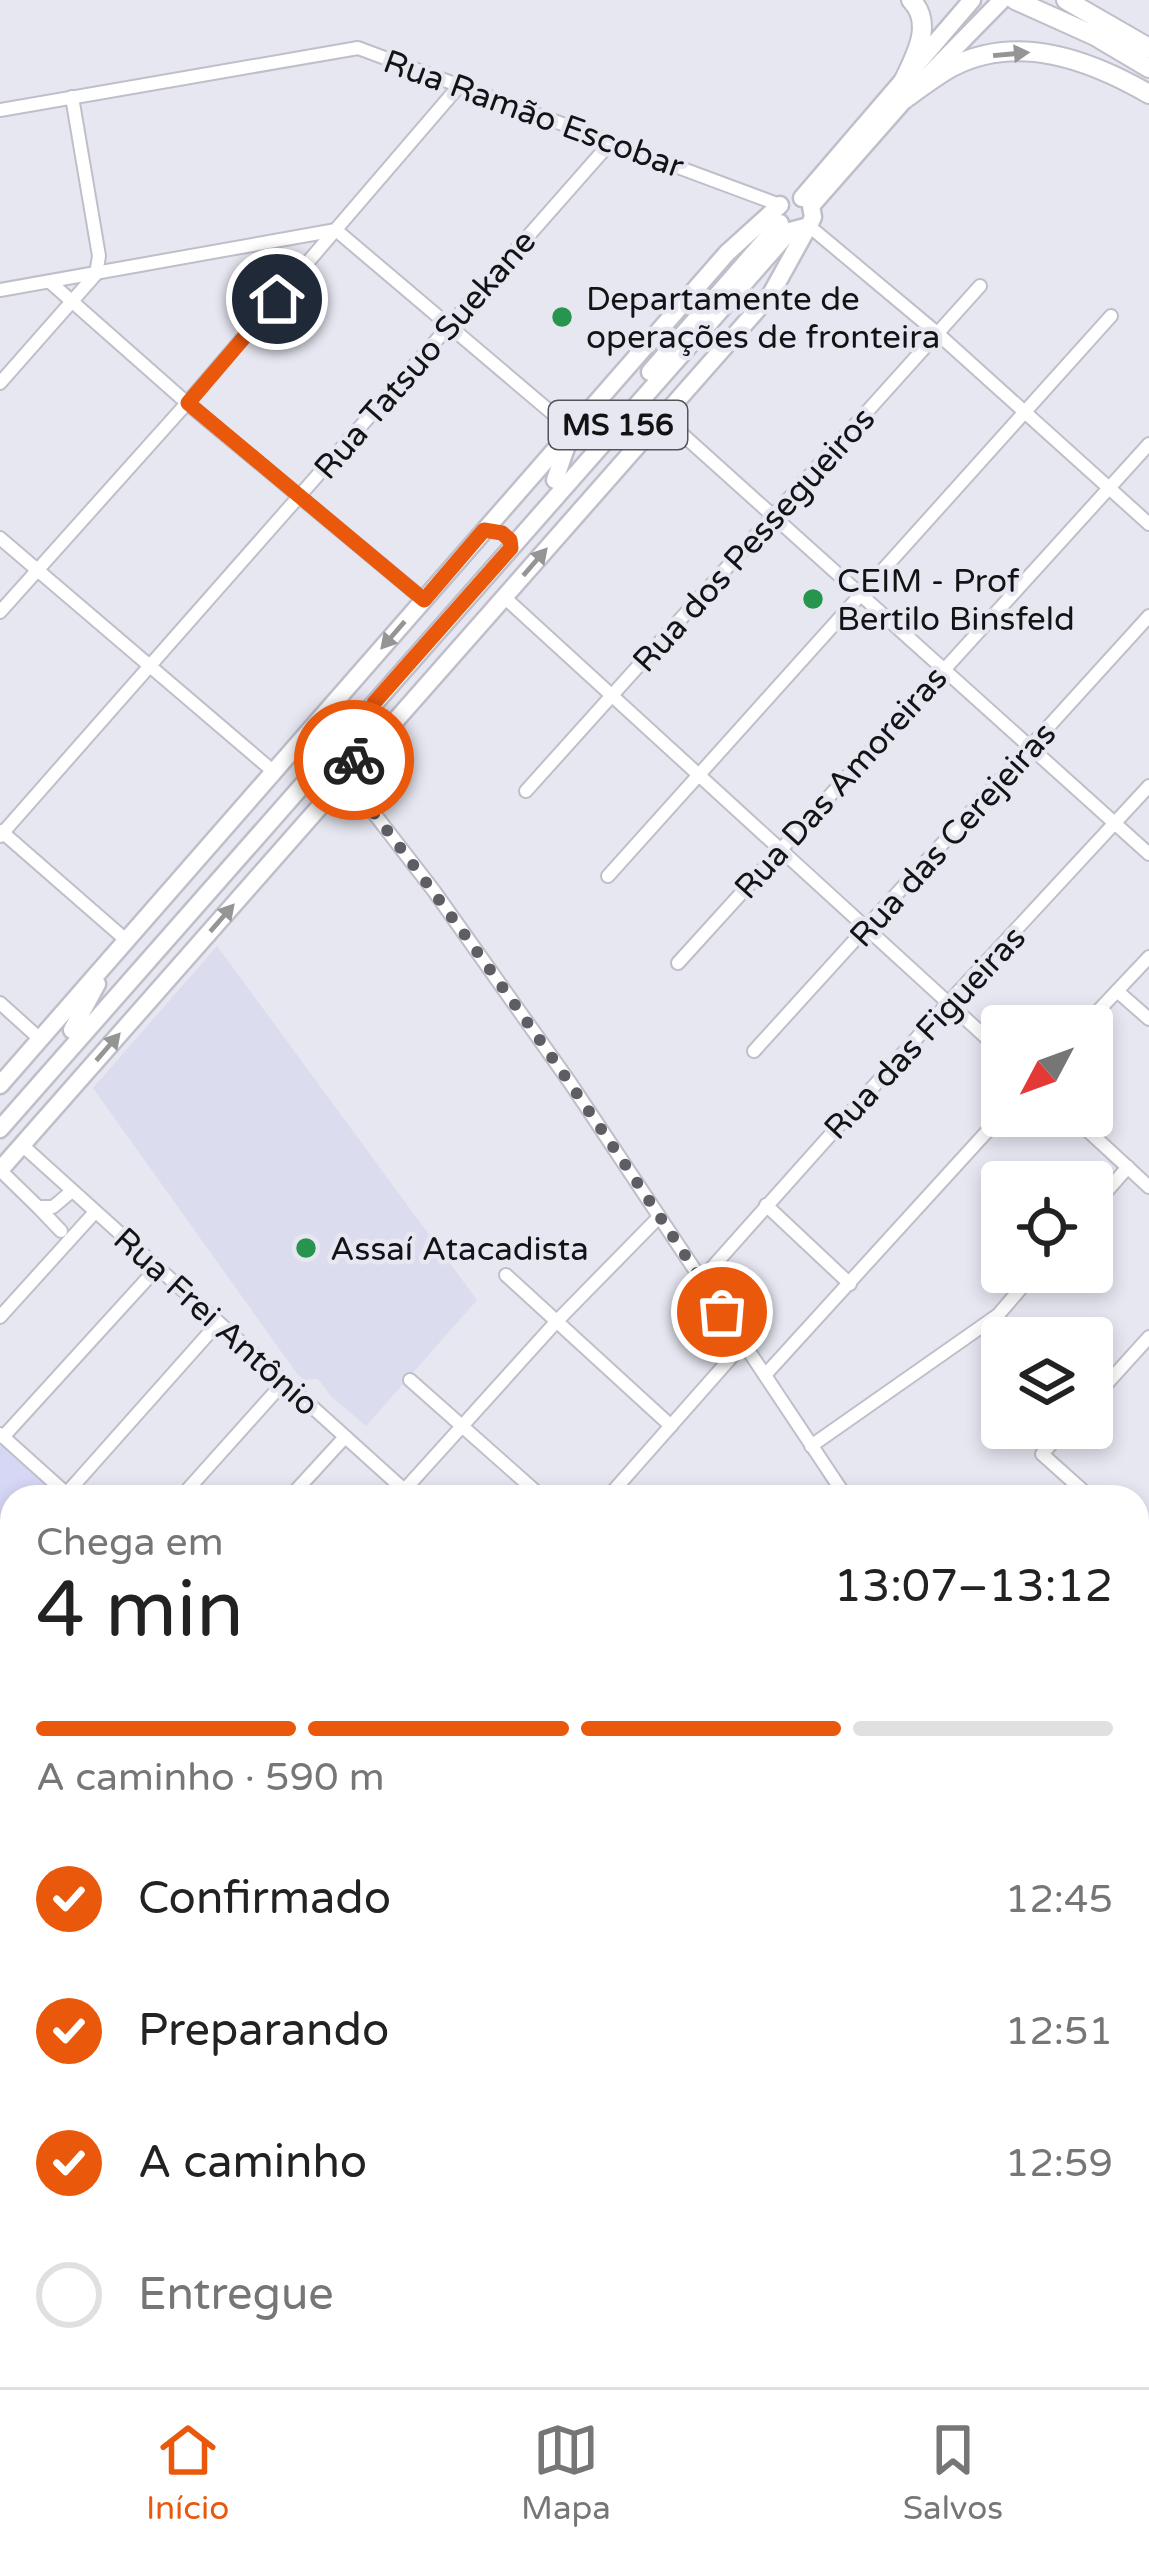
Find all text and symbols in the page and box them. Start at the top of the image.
street label: Rua Ramão Escobar [378,42,689,187]
one-way arrow [992,44,1030,63]
street label: Rua Tatsuo Suekane [306,222,544,488]
pin [226,248,328,350]
icon: home [244,266,310,332]
place label: Departamente de operações de fronteira [586,280,940,357]
marker: Departamente de operações de fronteira [549,304,575,330]
street label: Rua dos Pessegueiros [625,400,883,680]
road number: MS 156 [549,401,687,449]
one-way arrow [522,547,548,577]
place label: CEIM - Prof Bertilo Binsfeld [837,562,1075,639]
marker: CEIM - Prof Bertilo Binsfeld [800,586,826,612]
one-way arrow [380,620,407,650]
street label: Rua Das Amoreiras [727,659,956,907]
courier [294,700,414,820]
street label: Rua das Cerejeiras [842,715,1064,955]
icon: bike [321,727,387,793]
one-way arrow [208,903,235,933]
street label: Rua das Figueiras [816,918,1034,1148]
north arrow [981,1005,1113,1137]
map controls [981,1005,1113,1449]
one-way arrow [94,1033,121,1062]
button: locate [981,1161,1113,1293]
street label: Rua Frei Antônio [105,1220,327,1424]
place label: Assaí Atacadista [330,1230,589,1269]
marker: Assaí Atacadista [293,1235,319,1261]
pin [671,1261,773,1363]
icon: bag [689,1279,755,1345]
button: layers [981,1317,1113,1449]
text: Chega em [36,1519,223,1566]
text: 13:07–13:12 [834,1560,1113,1614]
text: 4 min [36,1564,244,1658]
text: A caminho · 590 m [36,1754,385,1801]
icon: check [36,1866,102,1932]
text: Confirmado [138,1872,391,1926]
text: 12:45 [1005,1876,1113,1923]
icon: check [36,1998,102,2064]
text: Preparando [138,2004,389,2058]
text: 12:51 [1005,2008,1113,2055]
icon: check [36,2130,102,2196]
text: A caminho [138,2136,367,2190]
text: 12:59 [1005,2140,1113,2187]
text: Entregue [138,2268,334,2322]
tab: Início [146,2417,229,2528]
tab: Mapa [521,2417,611,2528]
tab: Salvos [903,2417,1003,2528]

